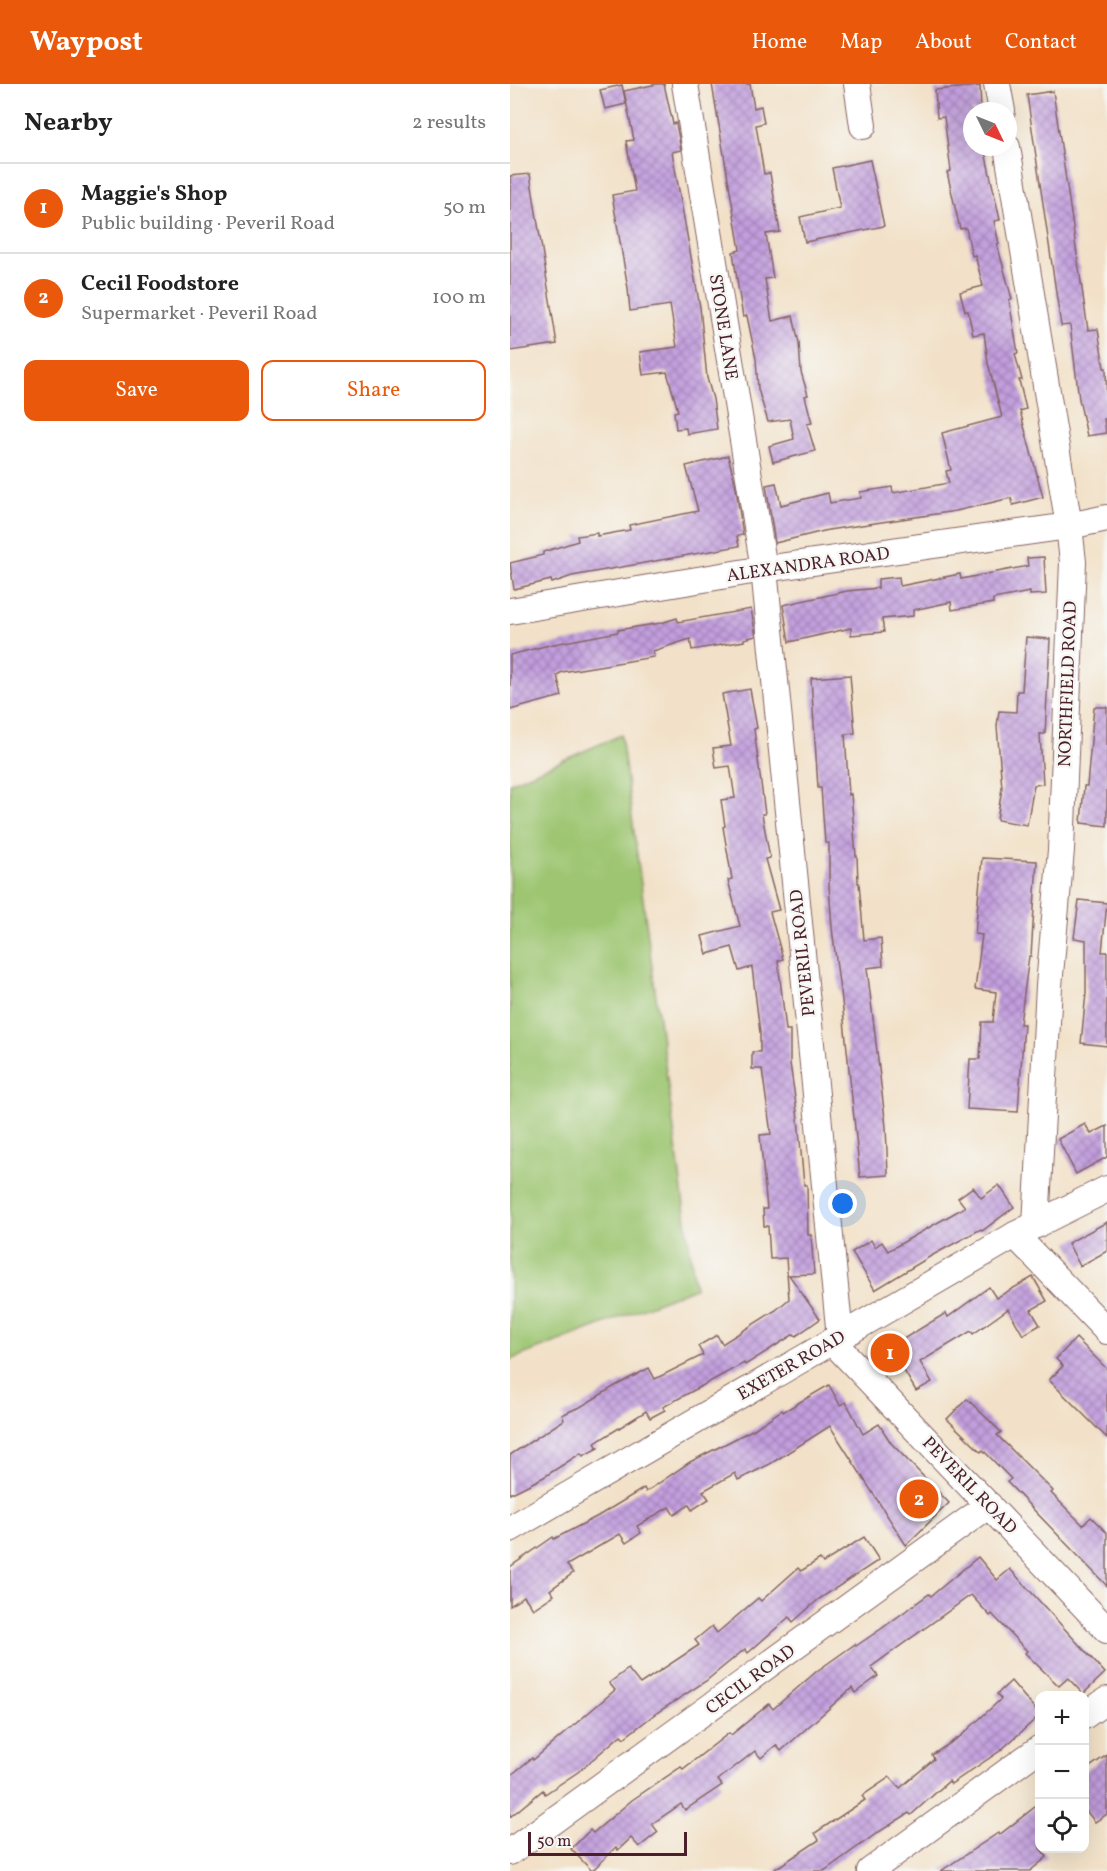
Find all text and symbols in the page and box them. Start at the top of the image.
text: Waypost [30,23,143,62]
text: Home [752,28,807,57]
text: Map [840,28,882,57]
text: About [915,28,972,57]
text: Contact [1005,28,1077,57]
north arrow [963,102,1017,156]
text: Nearby [24,105,113,141]
text: 2 results [412,109,486,137]
text: Maggie's Shop [81,179,227,210]
text: 1 [39,194,48,222]
text: 50 m [443,194,486,222]
text: Public building · Peveril Road [81,210,335,238]
text: Cecil Foodstore [81,269,239,300]
street label: STONE LANE [702,272,743,382]
text: 2 [38,284,49,312]
text: 100 m [432,284,486,312]
text: Supermarket · Peveril Road [81,300,318,328]
button: Save [24,360,249,421]
button: Share [261,360,486,421]
street label: ALEXANDRA ROAD [725,542,891,589]
street label: NORTHFIELD ROAD [1053,601,1084,768]
street label: PEVERIL ROAD [784,888,823,1017]
your location [828,1189,857,1218]
street label: EXETER ROAD [733,1325,850,1407]
pin: 1 [870,1330,910,1376]
street label: PEVERIL ROAD [916,1432,1022,1541]
pin: 2 [900,1476,938,1522]
street label: CECIL ROAD [701,1639,801,1721]
map controls [1035,1691,1089,1853]
button: + [1035,1691,1089,1745]
button: − [1035,1745,1089,1799]
button: locate [1035,1799,1089,1853]
scale bar [528,1829,687,1856]
text: 50 m [537,1831,571,1853]

